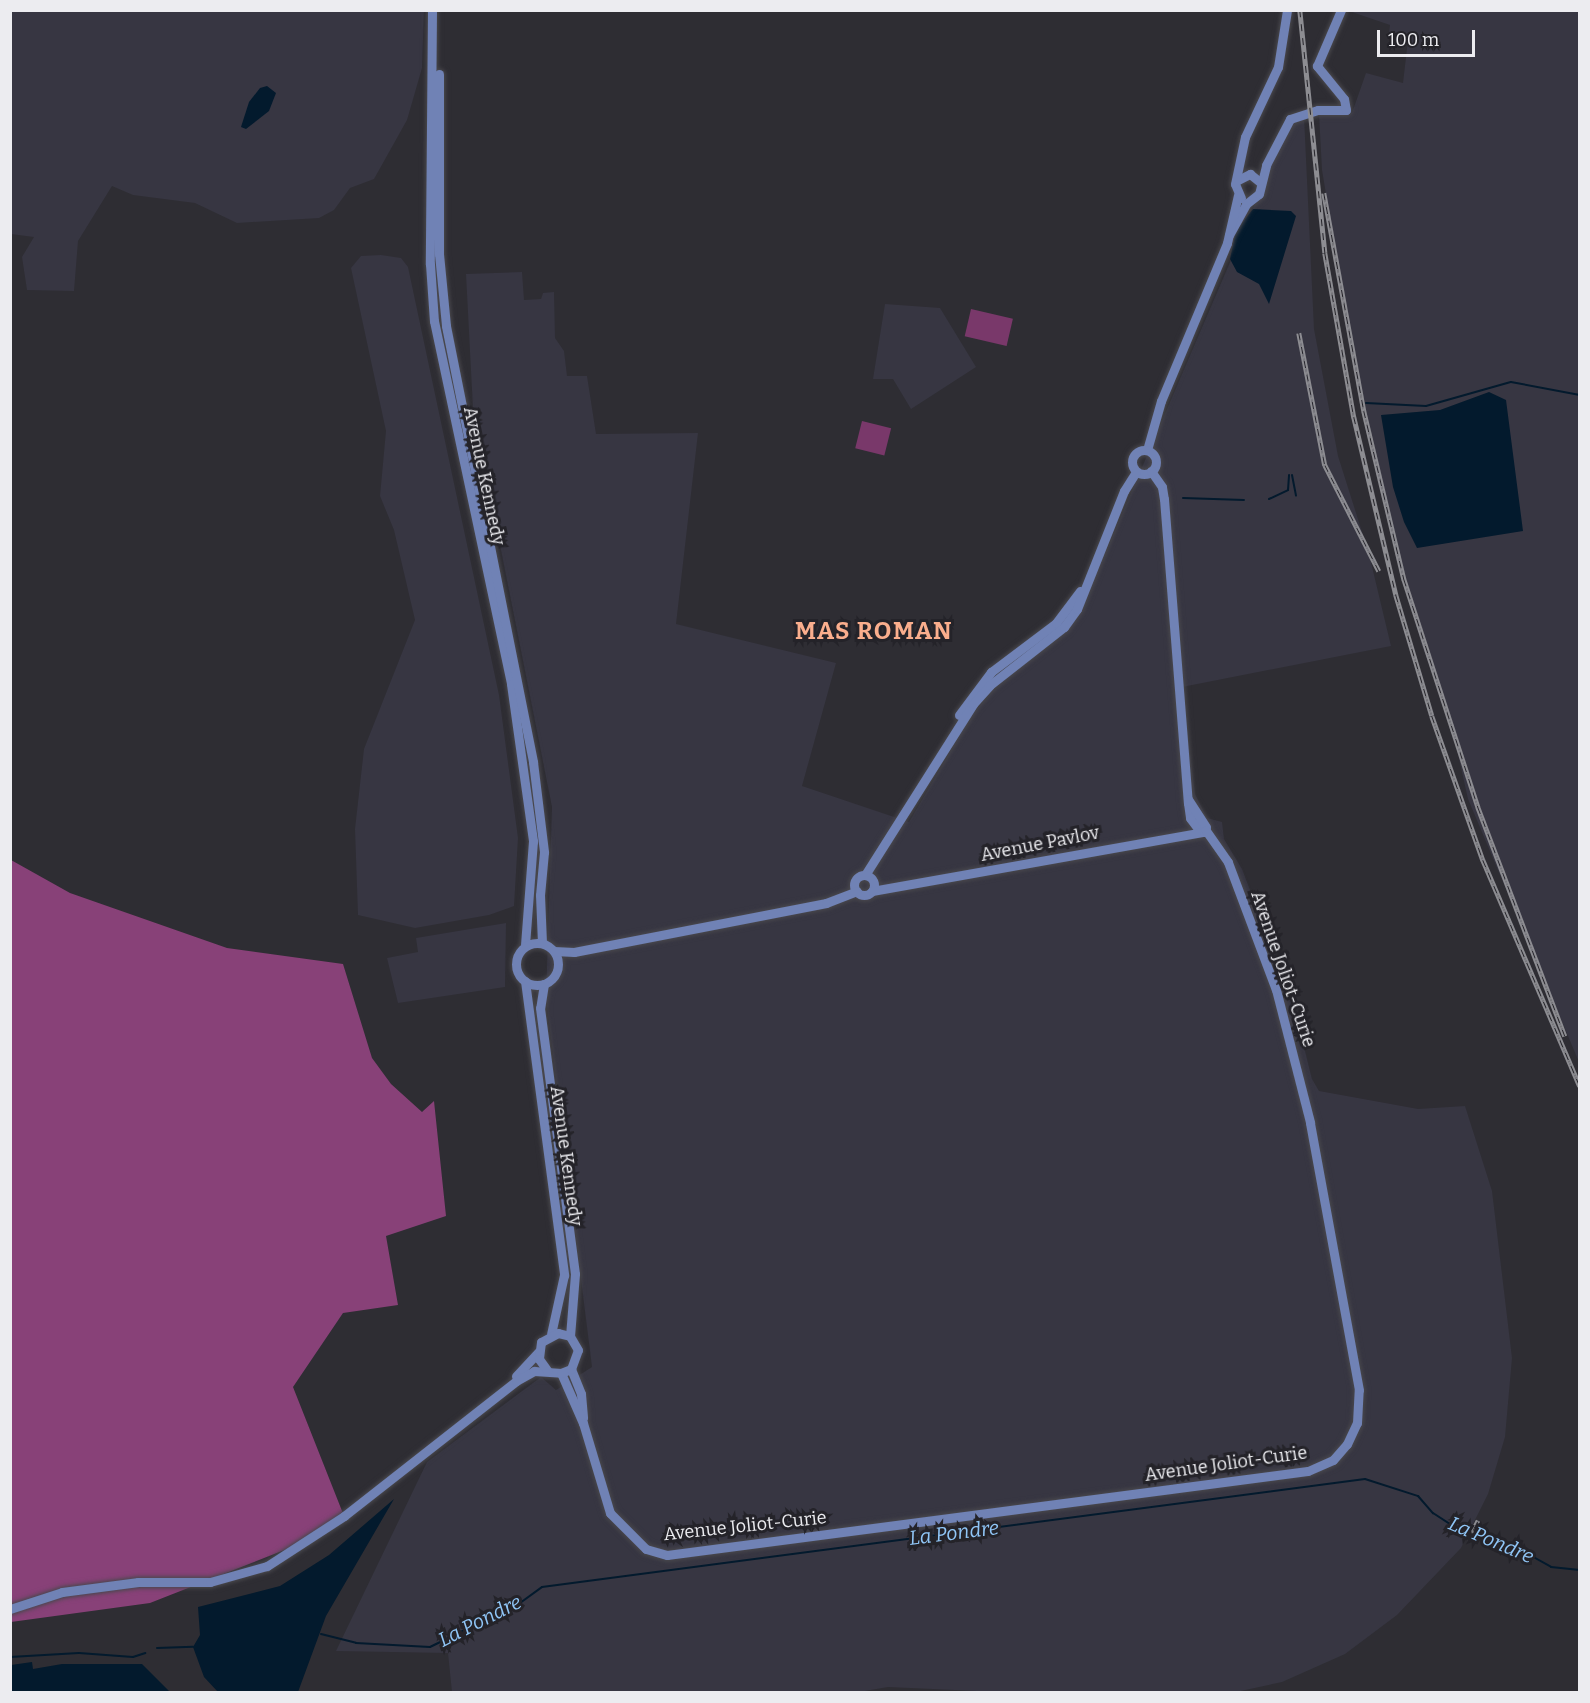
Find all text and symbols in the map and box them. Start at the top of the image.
scale bar [1380,18,1478,56]
text: 100 m [1388,29,1439,51]
street label: Avenue Kennedy [459,405,509,547]
district label: MAS ROMAN [795,618,953,646]
street label: Avenue Pavlov [979,822,1101,866]
street label: Avenue Joliot-Curie [1246,888,1320,1050]
street label: Avenue Kennedy [545,1085,587,1227]
street label: Avenue Joliot-Curie [1143,1442,1309,1486]
street label: Avenue Joliot-Curie [662,1507,828,1545]
water label: La Pondre [1445,1511,1537,1569]
water label: La Pondre [908,1516,1000,1550]
water label: La Pondre [434,1590,526,1652]

